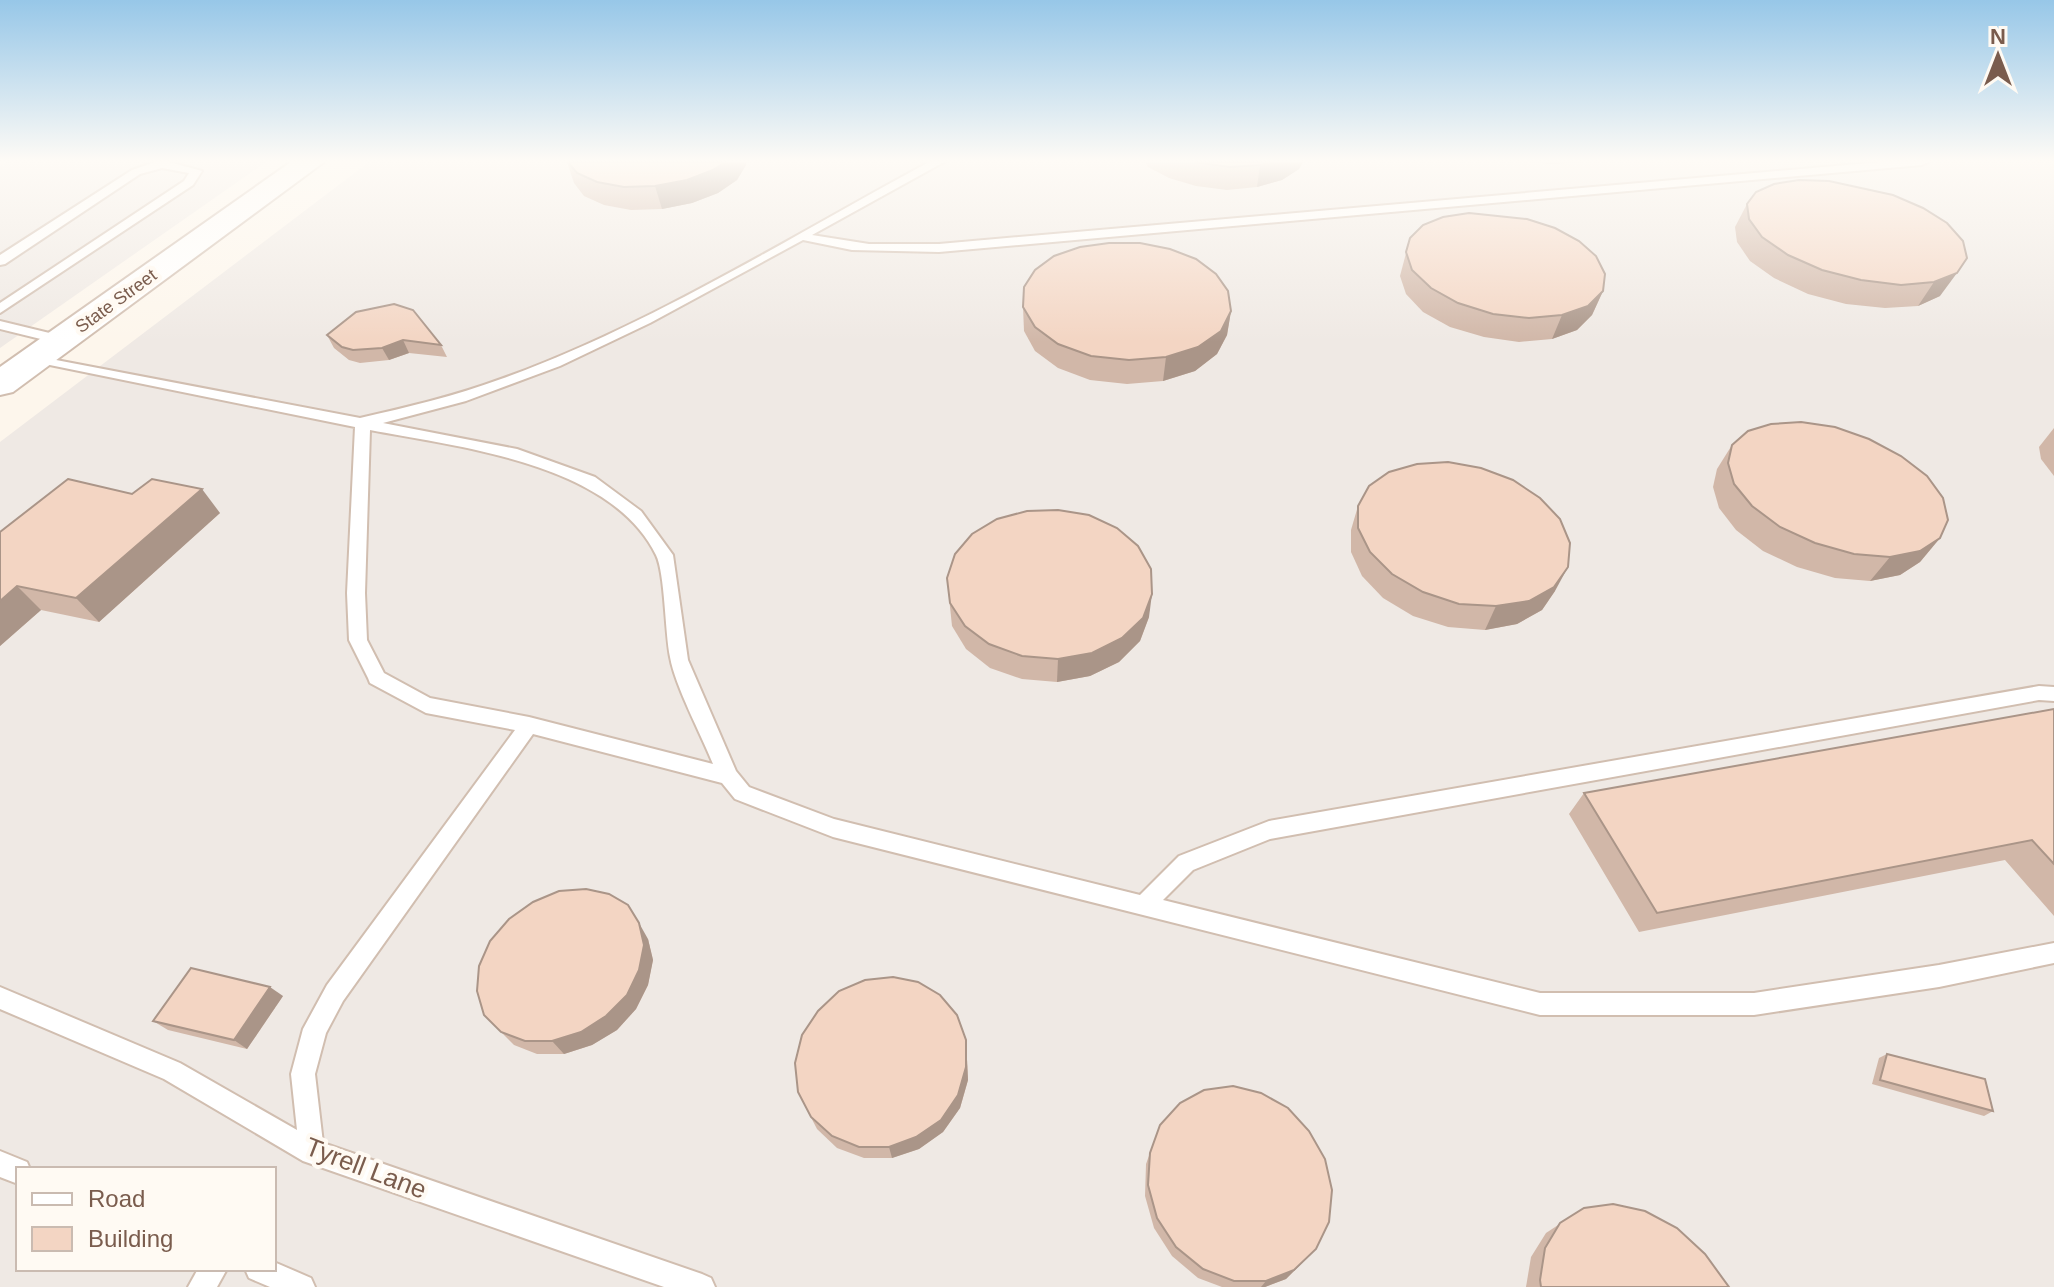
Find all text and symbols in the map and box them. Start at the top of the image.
north arrow [1958,16,2038,96]
text: N [1990,24,2006,49]
street label: State Street [72,265,160,337]
street label: Tyrell Lane [301,1131,431,1205]
legend [16,1167,276,1271]
text: Road [88,1185,145,1212]
text: Building [88,1225,173,1252]

